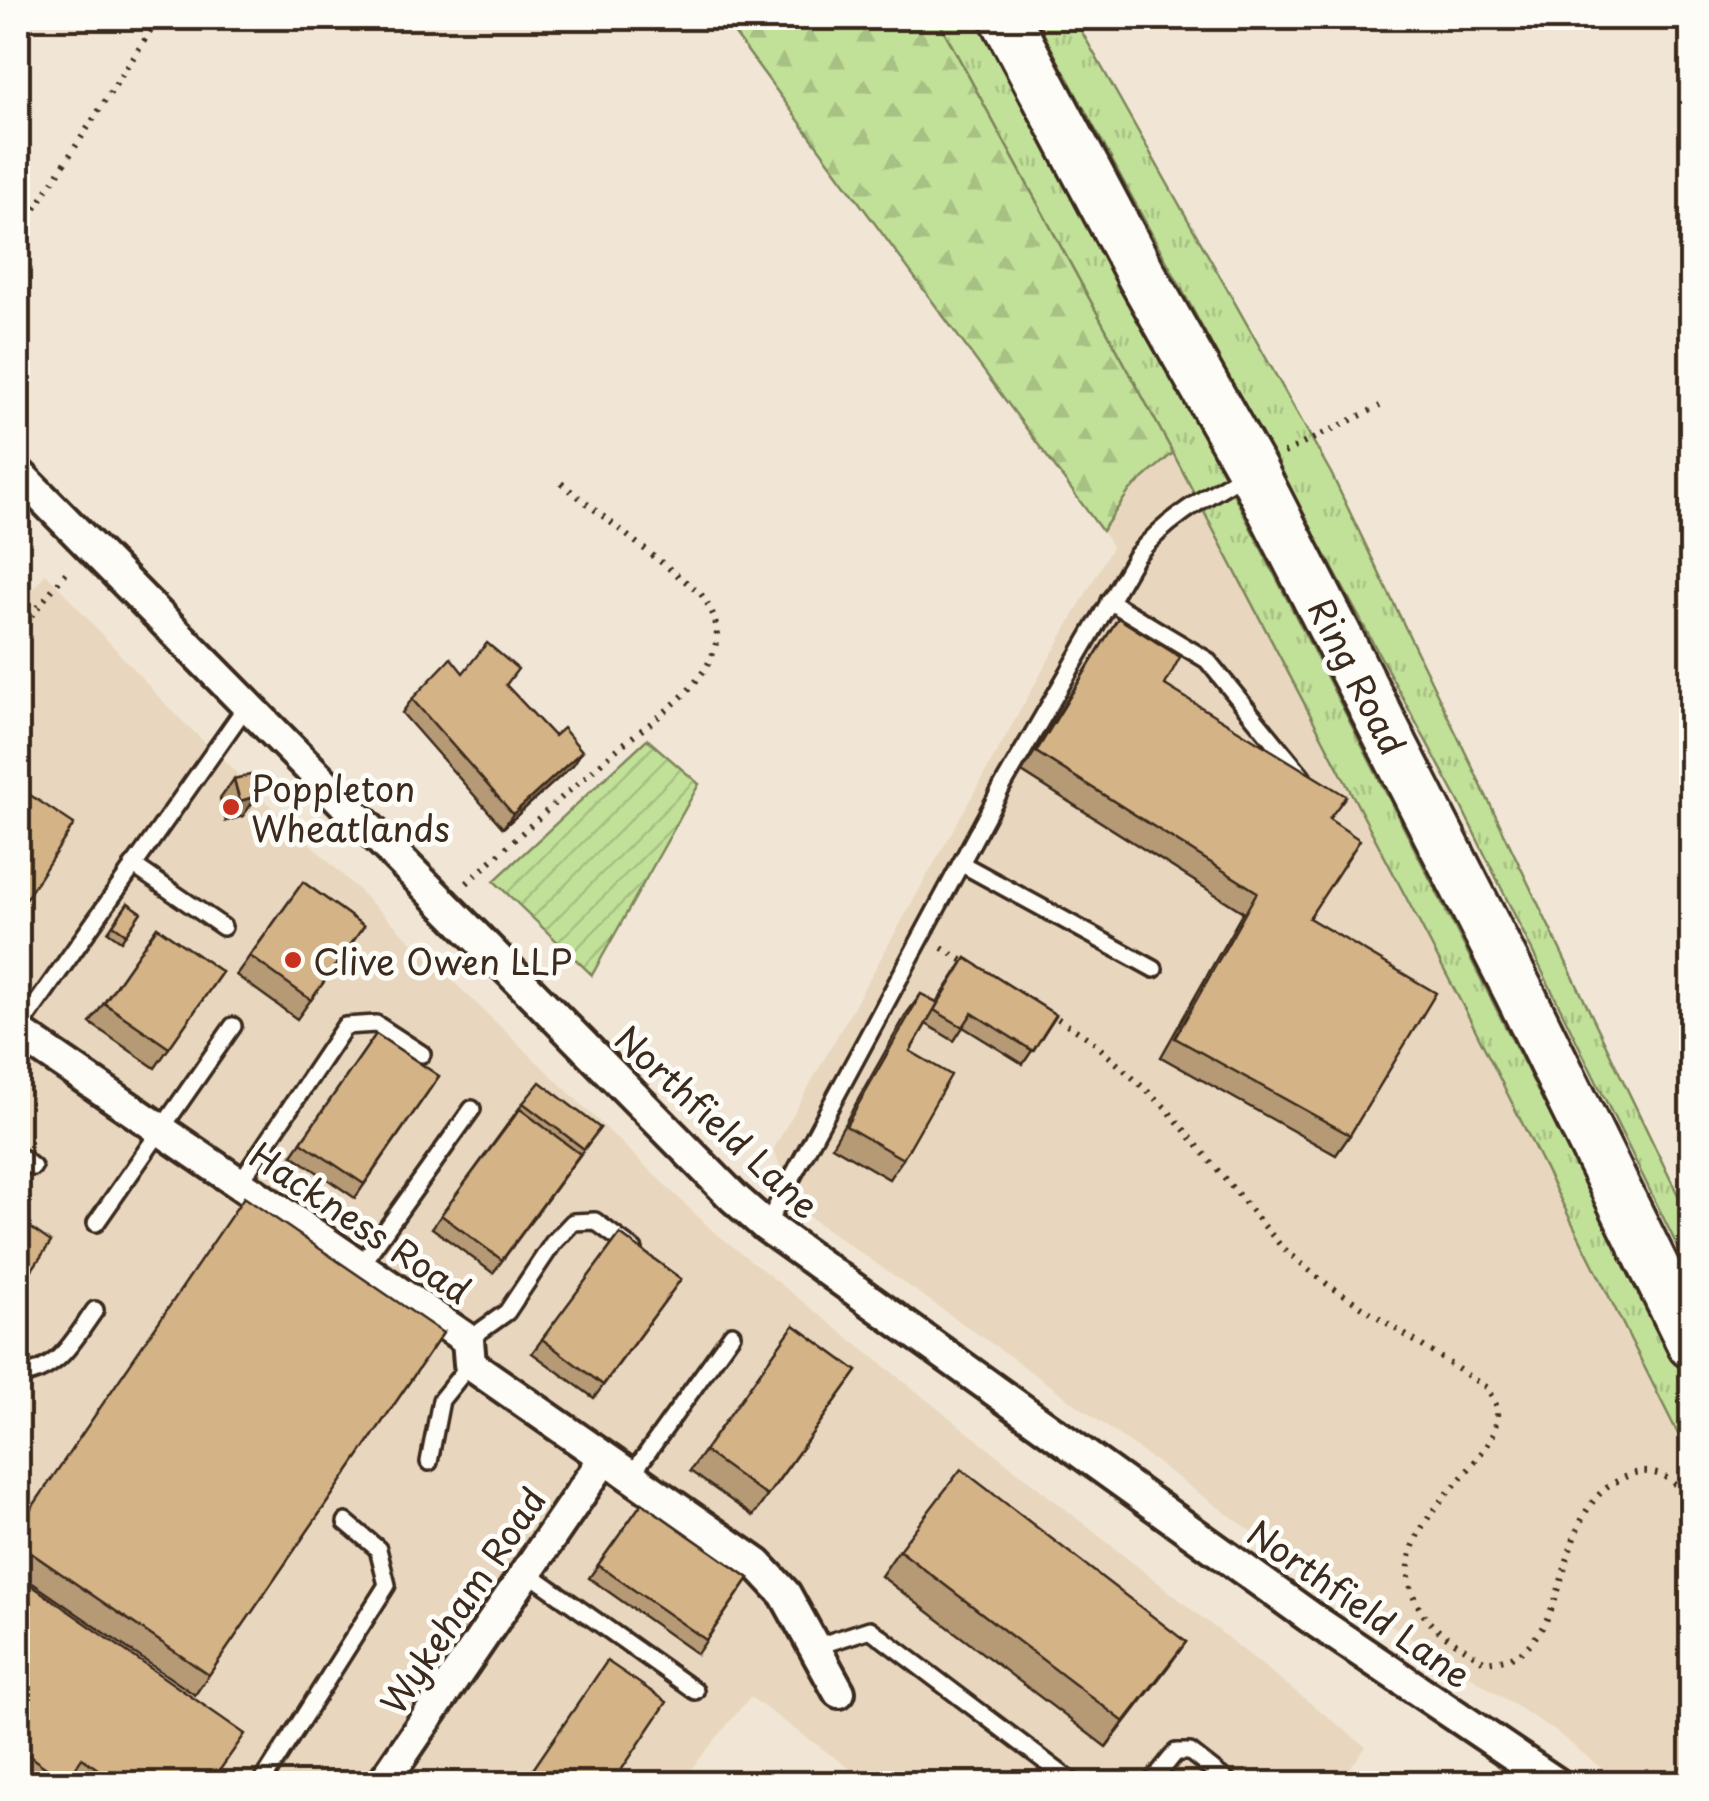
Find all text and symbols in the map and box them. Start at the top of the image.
street label: Ring Road [1296,588,1420,764]
place label: Poppleton Wheatlands [251,761,450,854]
marker: Poppleton Wheatlands [220,796,242,818]
place label: Clive Owen LLP [313,934,572,987]
marker: Clive Owen LLP [282,949,304,971]
street label: Northfield Lane [604,1012,832,1230]
street label: Hackness Road [240,1128,482,1316]
street label: Wykeham Road [366,1476,558,1724]
street label: Northfield Lane [1237,1506,1483,1700]

